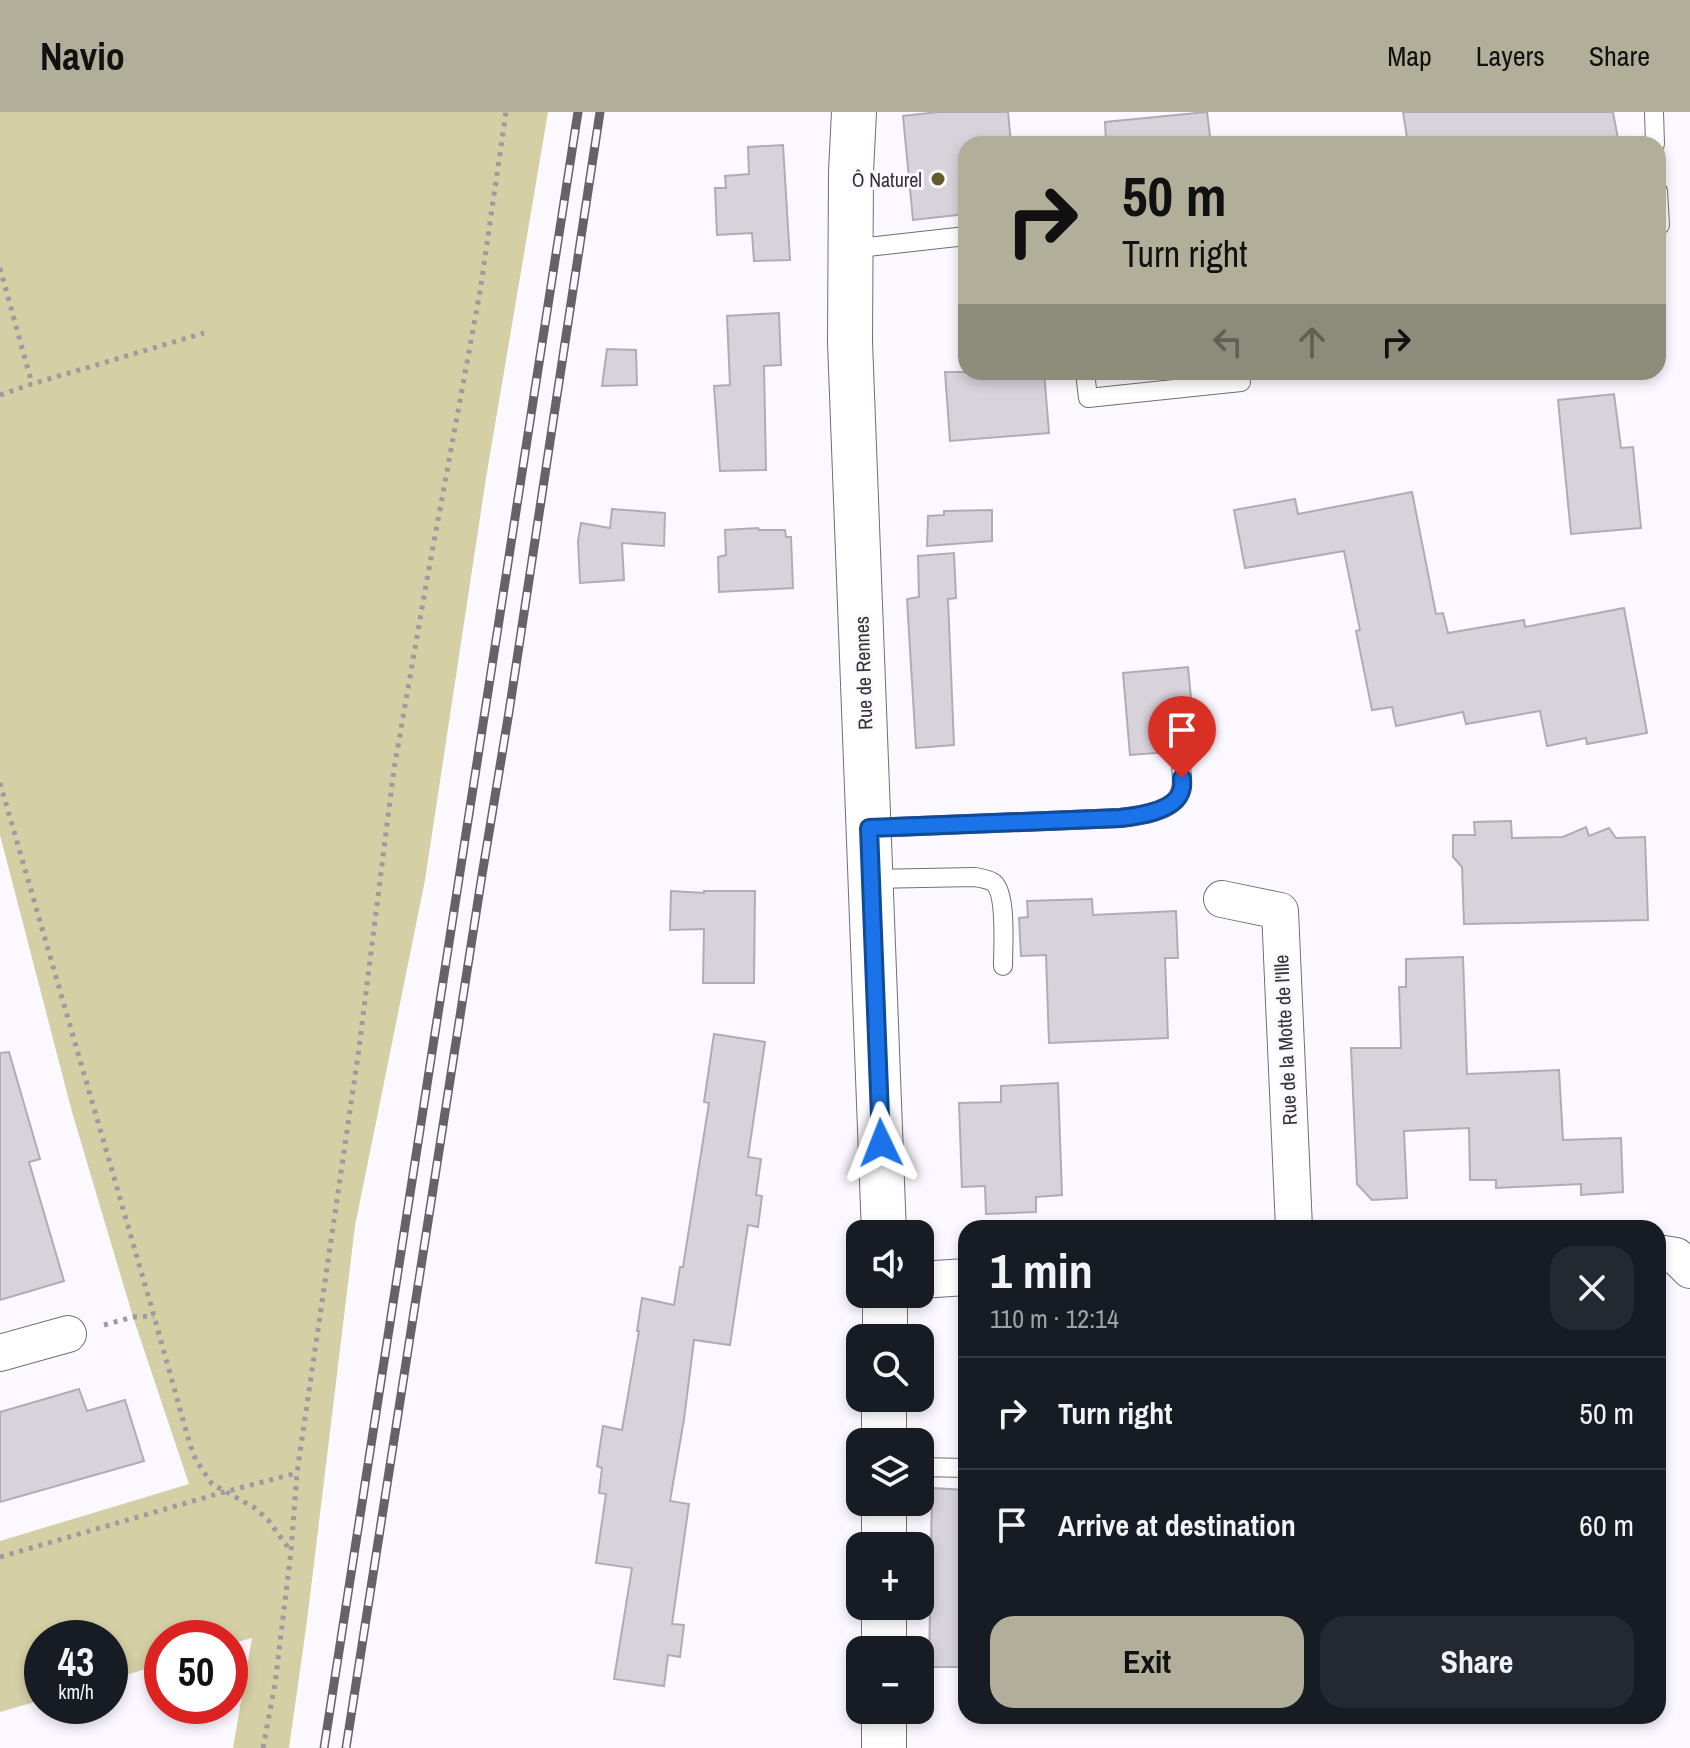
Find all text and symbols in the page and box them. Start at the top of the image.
text: Navio [40,31,125,82]
text: Map [1387,37,1432,75]
text: Layers [1476,37,1545,75]
text: Share [1589,37,1650,75]
text: 50 m [1122,158,1227,233]
place label: Ô Naturel [852,166,922,193]
icon: right [990,168,1094,272]
marker: Ô Naturel [929,170,947,188]
text: Turn right [1122,230,1247,278]
icon: left [1206,320,1250,364]
icon: ahead [1290,320,1334,364]
icon: right [1374,320,1418,364]
street label: Rue de Rennes [848,616,878,730]
pin [1148,696,1216,778]
icon: arrive [1160,708,1204,752]
street label: Rue de la Motte de l'Ille [1267,954,1303,1126]
position arrow [839,1101,923,1185]
map controls [846,1220,934,1724]
button: sound [846,1220,934,1308]
text: 1 min [990,1238,1093,1303]
button: close [1550,1246,1634,1330]
text: 110 m · 12:14 [990,1301,1119,1336]
button: search [846,1324,934,1412]
icon: right [990,1391,1034,1435]
text: Turn right [1058,1393,1172,1433]
text: 50 m [1579,1393,1634,1433]
button: layers [846,1428,934,1516]
icon: arrive [990,1503,1034,1547]
text: Arrive at destination [1058,1505,1296,1545]
text: 60 m [1579,1505,1634,1545]
button: + [846,1532,934,1620]
button: Exit [990,1616,1304,1708]
button: Share [1320,1616,1634,1708]
speed limit sign: 50 [144,1620,248,1724]
text: 43 [58,1635,94,1688]
button: − [846,1636,934,1724]
text: km/h [58,1678,94,1705]

